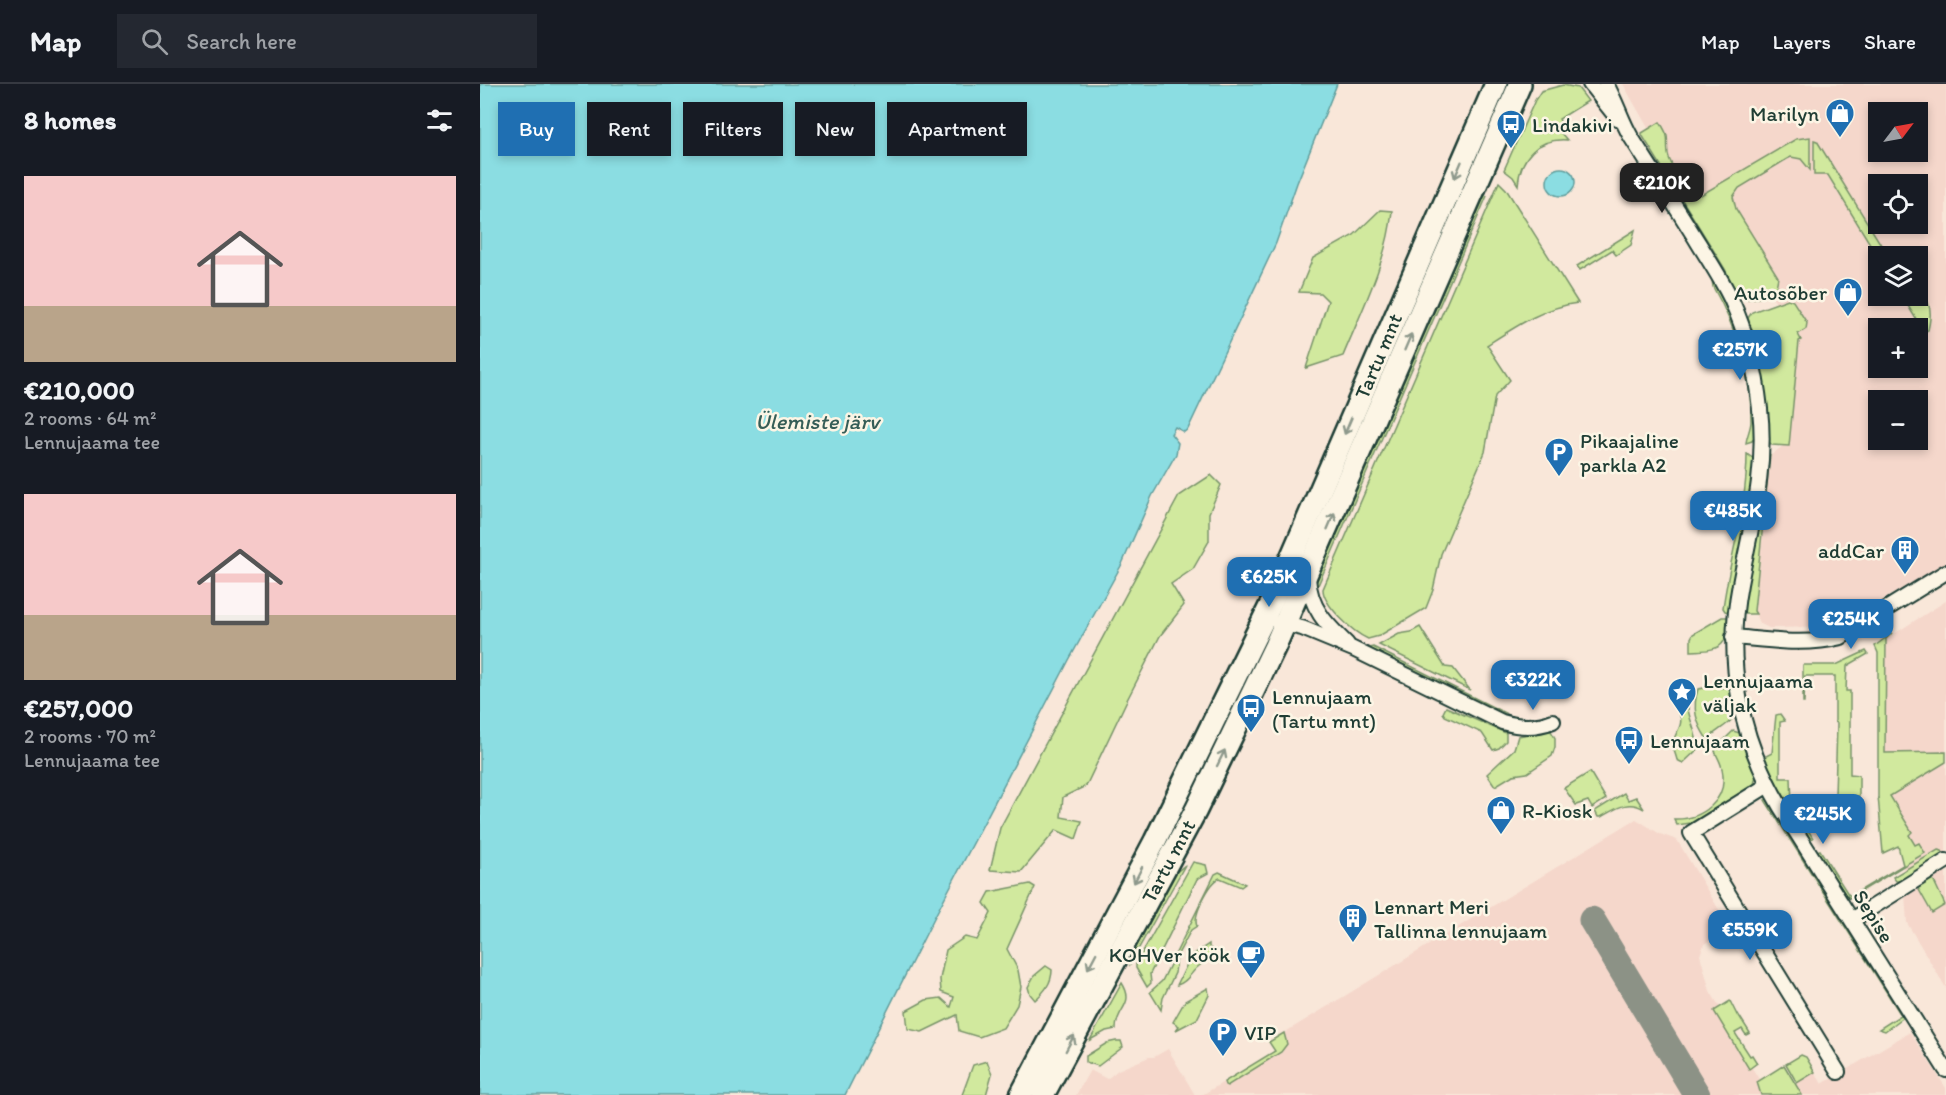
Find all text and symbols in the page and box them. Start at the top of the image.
search box [117,14,537,68]
text: Map [30,24,81,58]
icon: search [138,25,171,58]
text: Search here [186,28,297,55]
text: Map [1701,29,1740,54]
text: Layers [1773,29,1831,54]
text: Share [1864,29,1916,54]
shop icon: Marilyn [1824,97,1856,139]
place label: Marilyn [1750,101,1819,126]
chip: Buy [498,102,575,156]
chip: Rent [587,102,671,156]
chip: Filters [683,102,783,156]
chip: New [795,102,875,156]
chip: Apartment [887,102,1027,156]
north arrow [1868,102,1928,162]
map controls [1868,102,1928,450]
text: 8 homes [24,104,116,136]
icon: filters [423,104,456,137]
bus stop icon: Lindakivi [1495,108,1527,150]
place label: Lindakivi [1532,112,1613,137]
one-way arrow [1452,161,1463,179]
pin: €210K [1620,163,1704,214]
text: €210K [1634,170,1690,194]
button: locate [1868,174,1928,234]
icon: home [186,215,294,323]
button: layers [1868,246,1928,306]
shop icon: Autosõber [1832,276,1864,318]
place label: Autosõber [1734,280,1828,305]
street label: Tartu mnt [1349,309,1407,403]
button: + [1868,318,1928,378]
pin: €257K [1698,330,1782,381]
one-way arrow [1404,333,1415,351]
text: €257K [1712,337,1768,361]
text: €210,000 [24,374,135,406]
button: − [1868,390,1928,450]
text: 2 rooms · 64 m² [24,406,156,430]
water label: Ülemiste järv [755,408,882,435]
one-way arrow [1341,417,1353,435]
place label: Pikaajaline parkla A2 [1580,428,1679,477]
text: Lennujaama tee [24,430,160,454]
parking icon: Pikaajaline parkla A2 [1543,436,1575,478]
pin: €485K [1691,491,1775,542]
text: €485K [1704,498,1762,522]
one-way arrow [1326,512,1337,531]
icon: home [186,533,294,641]
building icon: addCar [1889,534,1921,576]
place label: addCar [1818,538,1885,563]
pin: €625K [1227,557,1311,608]
text: €625K [1241,564,1297,588]
pin: €254K [1809,599,1893,650]
text: €254K [1822,606,1880,630]
pin: €322K [1491,660,1575,711]
text: €322K [1505,667,1561,691]
place label: Lennujaama väljak [1703,668,1813,717]
place icon: Lennujaama väljak [1666,676,1698,718]
place label: Lennujaam (Tartu mnt) [1272,684,1376,733]
text: €257,000 [24,692,133,724]
bus stop icon: Lennujaam (Tartu mnt) [1235,692,1267,734]
text: 2 rooms · 70 m² [24,724,156,748]
bus stop icon: Lennujaam [1613,724,1645,766]
place label: Lennujaam [1650,728,1750,753]
text: Lennujaama tee [24,748,160,772]
one-way arrow [1216,749,1228,767]
shop icon: R-Kiosk [1485,794,1517,836]
pin: €245K [1781,794,1865,845]
place label: R-Kiosk [1522,798,1593,823]
text: €245K [1794,801,1852,825]
street label: Tartu mnt [1136,815,1200,907]
one-way arrow [1132,866,1144,883]
street label: Sepise [1848,885,1900,947]
place label: Lennart Meri Tallinna lennujaam [1374,894,1548,943]
building icon: Lennart Meri Tallinna lennujaam [1337,902,1369,944]
pin: €559K [1708,910,1792,961]
text: €559K [1722,917,1778,941]
cafe icon: KOHVer köök [1235,938,1267,980]
place label: KOHVer köök [1109,942,1230,967]
one-way arrow [1086,952,1098,969]
parking icon: VIP [1207,1016,1239,1058]
place label: VIP [1244,1020,1276,1045]
one-way arrow [1065,1035,1076,1053]

